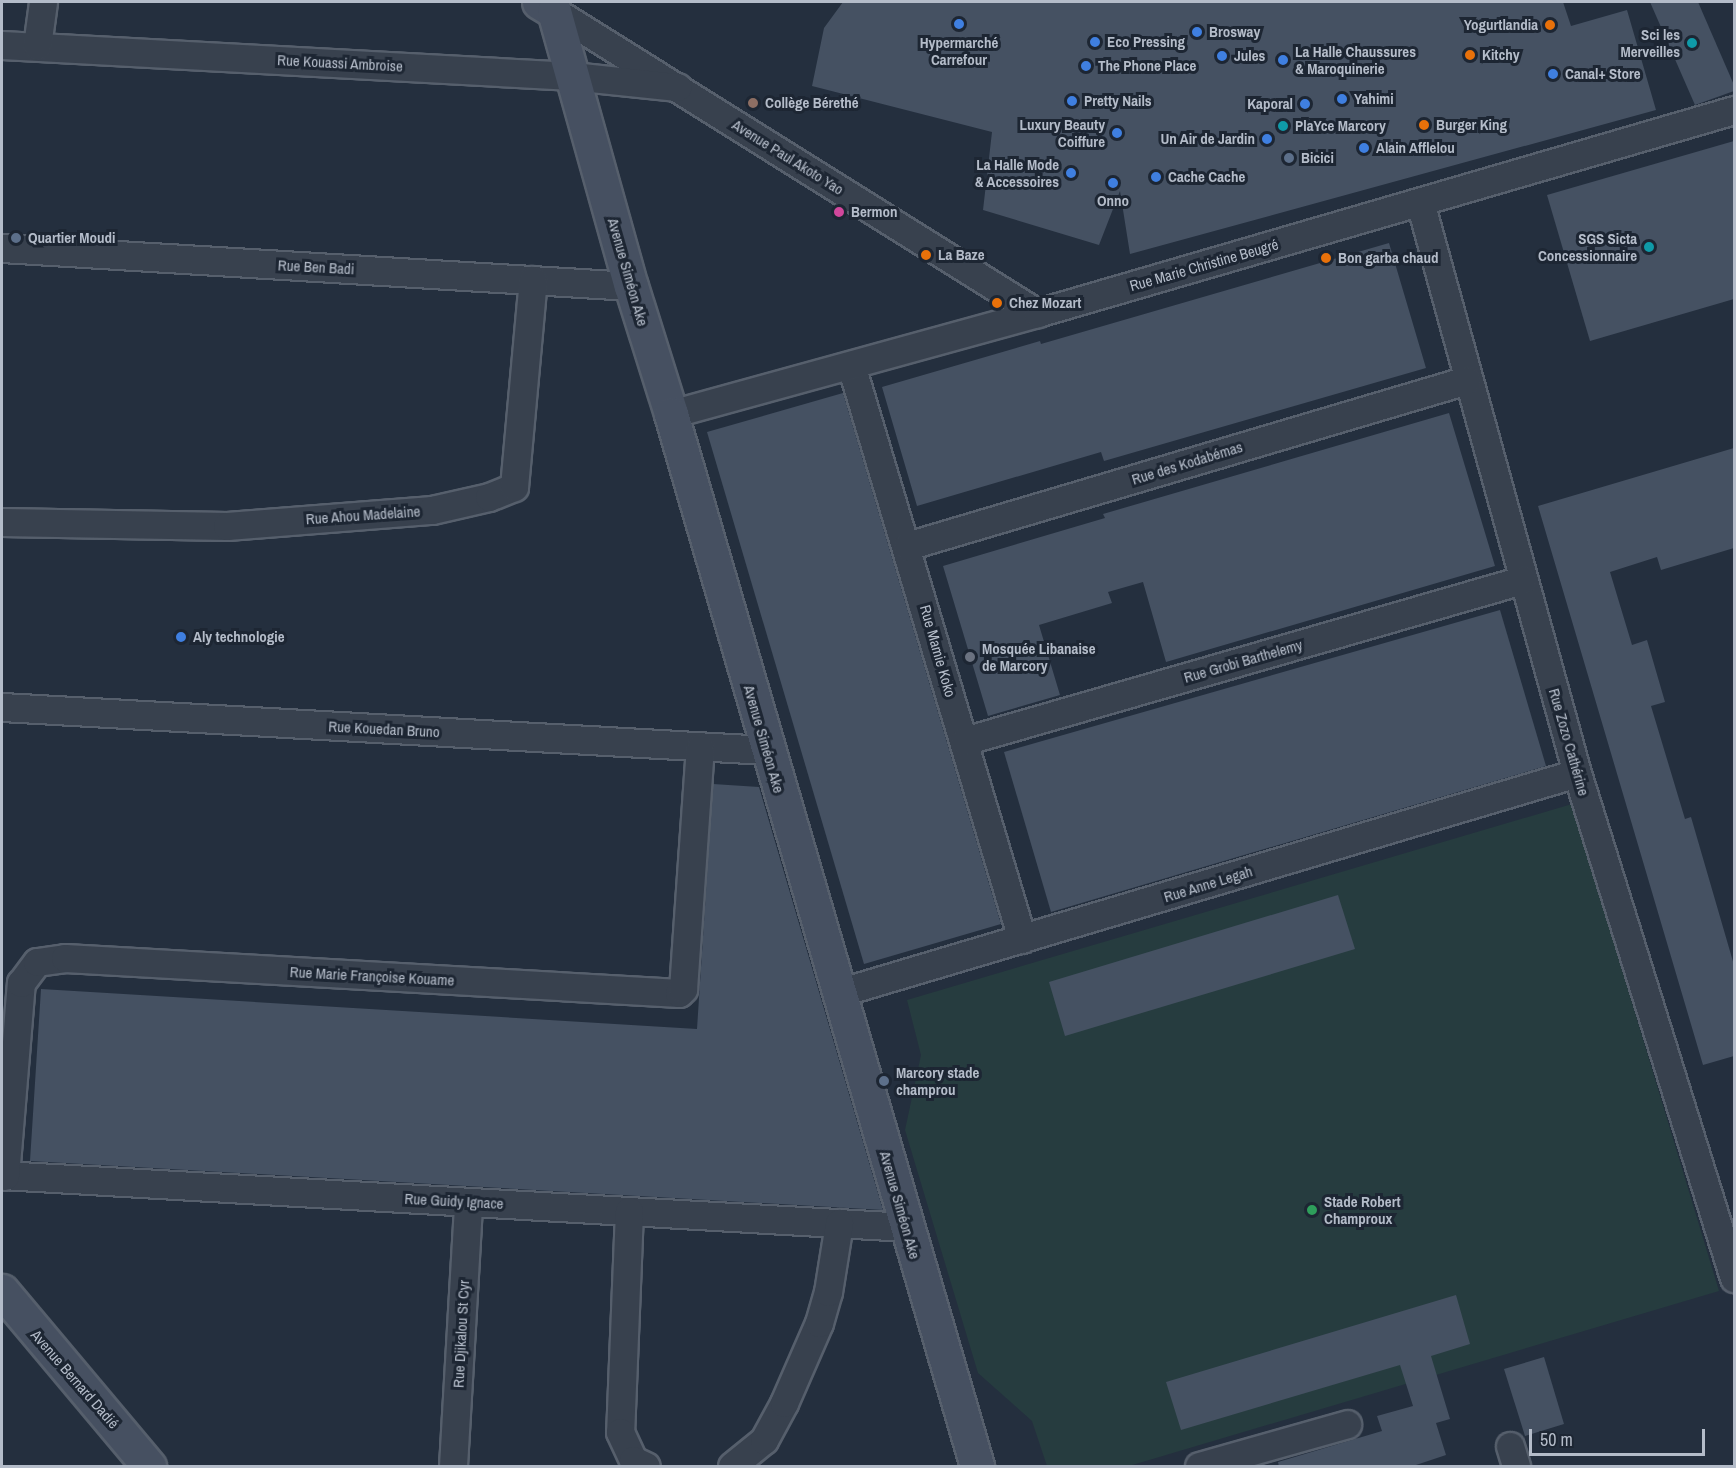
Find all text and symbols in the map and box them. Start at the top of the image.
place label: Yogurtlandia [1464,16,1538,34]
marker: Hypermarché Carrefour [952,17,966,31]
marker: Yogurtlandia [1543,18,1557,32]
place label: Brosway [1209,23,1260,41]
marker: Brosway [1190,25,1204,39]
place label: Sci les Merveilles [1621,25,1680,60]
place label: Hypermarché Carrefour [920,33,998,68]
place label: Eco Pressing [1107,33,1185,51]
marker: Eco Pressing [1088,35,1102,49]
marker: Sci les Merveilles [1685,36,1699,50]
place label: La Halle Chaussures & Maroquinerie [1295,42,1416,77]
place label: Kitchy [1482,46,1520,64]
place label: Jules [1234,47,1265,65]
marker: Kitchy [1463,48,1477,62]
marker: Jules [1215,49,1229,63]
street label: Rue Kouassi Ambroise [276,51,404,75]
marker: La Halle Chaussures & Maroquinerie [1276,53,1290,67]
place label: The Phone Place [1098,57,1196,75]
marker: The Phone Place [1079,59,1093,73]
place label: Canal+ Store [1565,65,1641,83]
marker: Canal+ Store [1546,67,1560,81]
place label: Yahimi [1354,90,1394,108]
place label: Pretty Nails [1084,92,1152,110]
marker: Yahimi [1335,92,1349,106]
place label: Collège Bérethé [765,94,859,112]
marker: Pretty Nails [1065,94,1079,108]
place label: Kaporal [1247,95,1293,113]
marker: Collège Bérethé [746,96,760,110]
marker: Kaporal [1298,97,1312,111]
street label: Avenue Paul Akoto Yao [729,115,847,199]
place label: Luxury Beauty Coiffure [1020,115,1105,150]
place label: Burger King [1436,116,1507,134]
place label: PlaYce Marcory [1295,117,1386,135]
marker: Burger King [1417,118,1431,132]
marker: PlaYce Marcory [1276,119,1290,133]
marker: Luxury Beauty Coiffure [1110,126,1124,140]
place label: Un Air de Jardin [1160,130,1255,148]
marker: Un Air de Jardin [1260,132,1274,146]
place label: Alain Afflelou [1376,139,1455,157]
marker: Alain Afflelou [1357,141,1371,155]
place label: Bicici [1301,149,1334,167]
marker: Bicici [1282,151,1296,165]
place label: La Halle Mode & Accessoires [974,155,1059,190]
marker: La Halle Mode & Accessoires [1064,166,1078,180]
place label: Cache Cache [1168,168,1245,186]
marker: Cache Cache [1149,170,1163,184]
marker: Onno [1106,176,1120,190]
place label: Onno [1097,192,1129,210]
place label: Bermon [851,203,897,221]
marker: Bermon [832,205,846,219]
street label: Avenue Siméon Ake [604,216,652,328]
place label: Quartier Moudi [28,229,115,247]
place label: SGS Sicta Concessionnaire [1538,229,1637,264]
marker: Quartier Moudi [9,231,23,245]
street label: Rue Marie Christine Beugré [1128,235,1280,295]
marker: SGS Sicta Concessionnaire [1642,240,1656,254]
place label: La Baze [938,246,984,264]
marker: La Baze [919,248,933,262]
place label: Bon garba chaud [1338,249,1438,267]
marker: Bon garba chaud [1319,251,1333,265]
street label: Rue Ben Badi [277,256,355,278]
place label: Chez Mozart [1009,294,1081,312]
marker: Chez Mozart [990,296,1004,310]
street label: Rue des Kodabémas [1129,438,1245,488]
street label: Rue Ahou Madelaine [305,502,421,528]
street label: Rue Mamie Koko [916,603,960,699]
place label: Aly technologie [193,628,285,646]
marker: Aly technologie [174,630,188,644]
street label: Rue Grobi Barthelemy [1182,635,1304,687]
place label: Mosquée Libanaise de Marcory [982,639,1095,674]
marker: Mosquée Libanaise de Marcory [963,650,977,664]
street label: Avenue Siméon Ake [740,683,788,795]
street label: Rue Zozo Cathérine [1545,686,1593,798]
street label: Rue Kouedan Bruno [328,717,440,741]
street label: Rue Anne Legah [1161,862,1255,906]
street label: Rue Marie Françoise Kouame [289,963,455,989]
place label: Marcory stade champrou [896,1063,979,1098]
marker: Marcory stade champrou [877,1074,891,1088]
street label: Avenue Siméon Ake [876,1149,924,1261]
street label: Rue Guidy Ignace [404,1189,504,1213]
place label: Stade Robert Champroux [1324,1192,1401,1227]
marker: Stade Robert Champroux [1305,1203,1319,1217]
street label: Rue Djikalou St Cyr [449,1280,473,1388]
street label: Avenue Bernard Dadié [27,1326,123,1432]
scale bar [1532,1417,1708,1455]
text: 50 m [1540,1427,1573,1452]

